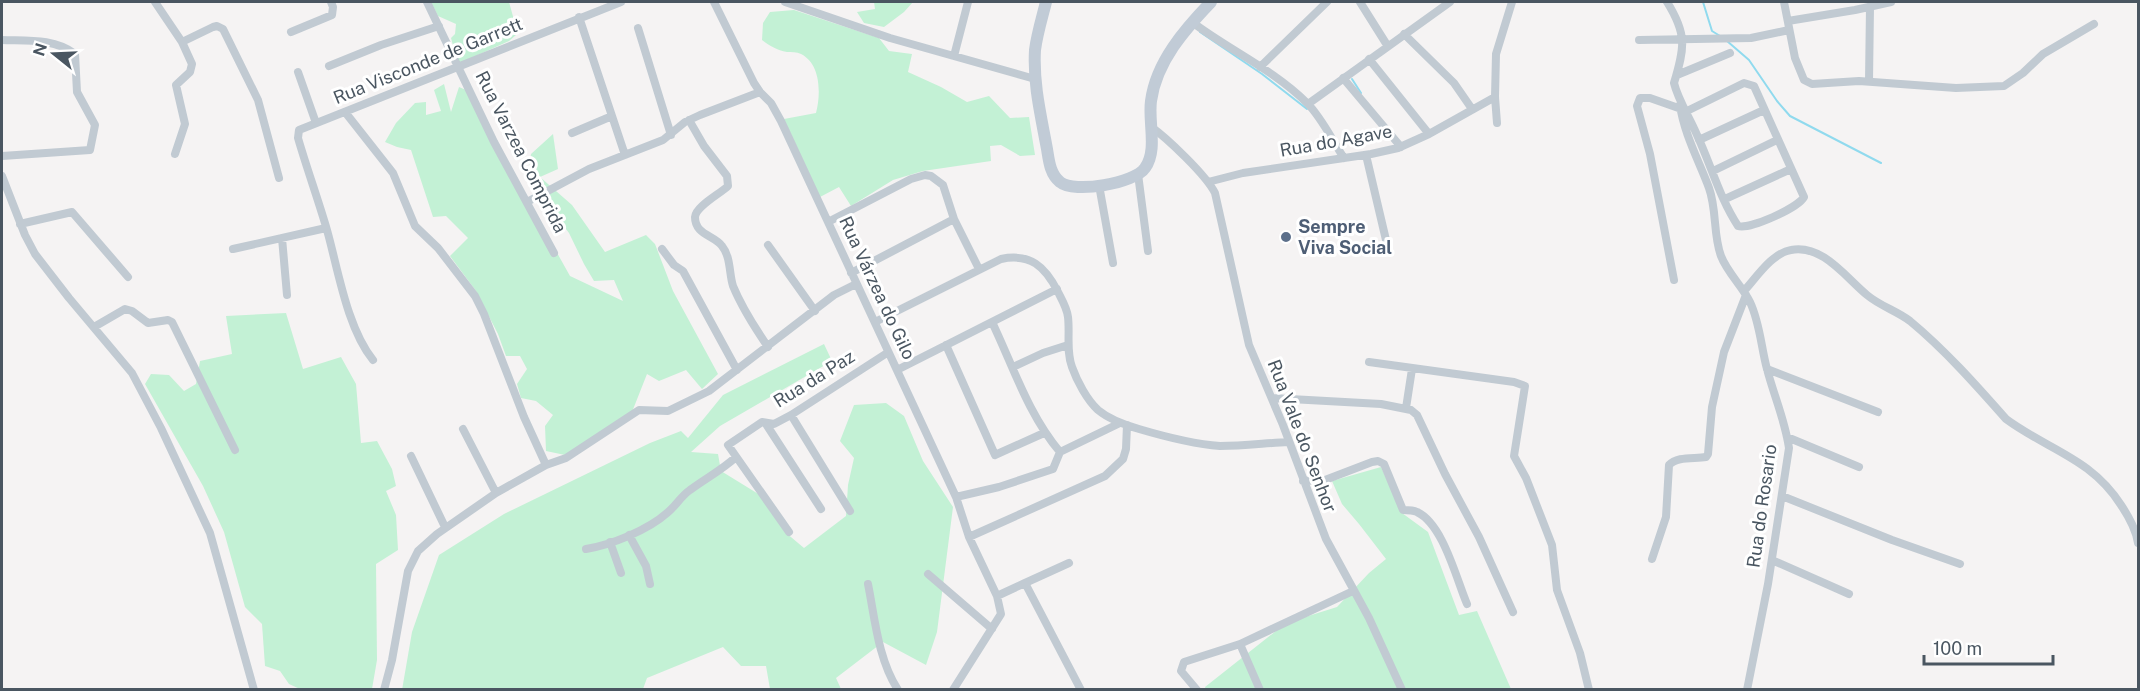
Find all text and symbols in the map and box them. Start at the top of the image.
street label: Rua Visconde de Garrett [330,13,526,108]
north arrow [24,24,84,84]
text: N [29,41,51,58]
street label: Rua Varzea Comprida [471,67,571,236]
street label: Rua do Agave [1278,120,1394,161]
street label: Rua Várzea do Gilo [835,213,920,363]
place label: Sempre Viva Social [1298,216,1392,258]
marker: Sempre Viva Social [1279,230,1293,244]
street label: Rua da Paz [769,345,858,412]
street label: Rua Vale do Senhor [1264,356,1341,515]
street label: Rua do Rosario [1742,443,1781,569]
scale bar [1924,628,2053,666]
text: 100 m [1933,638,1982,659]

